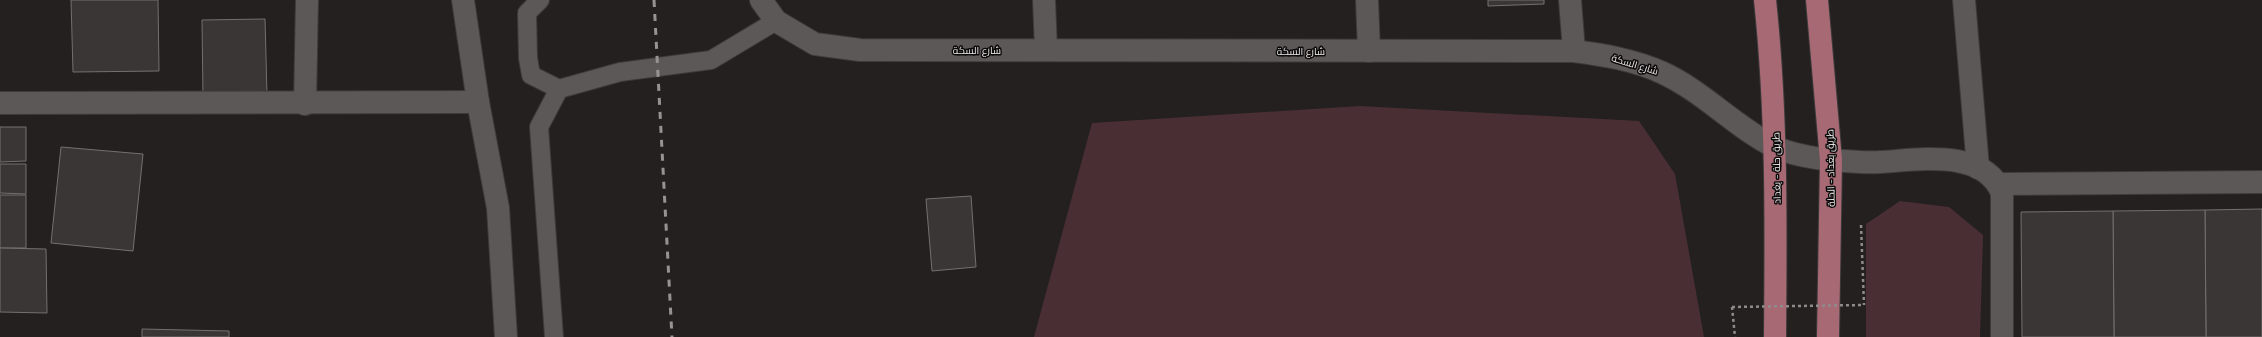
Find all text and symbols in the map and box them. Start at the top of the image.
street label: شارع السكة [953,43,1001,57]
street label: شارع السكة [1277,44,1325,58]
street label: شارع السكة [1610,50,1660,78]
street label: طريق بغداد - الحلة [1822,129,1838,207]
street label: طريق حلة - بغداد [1768,132,1784,204]

